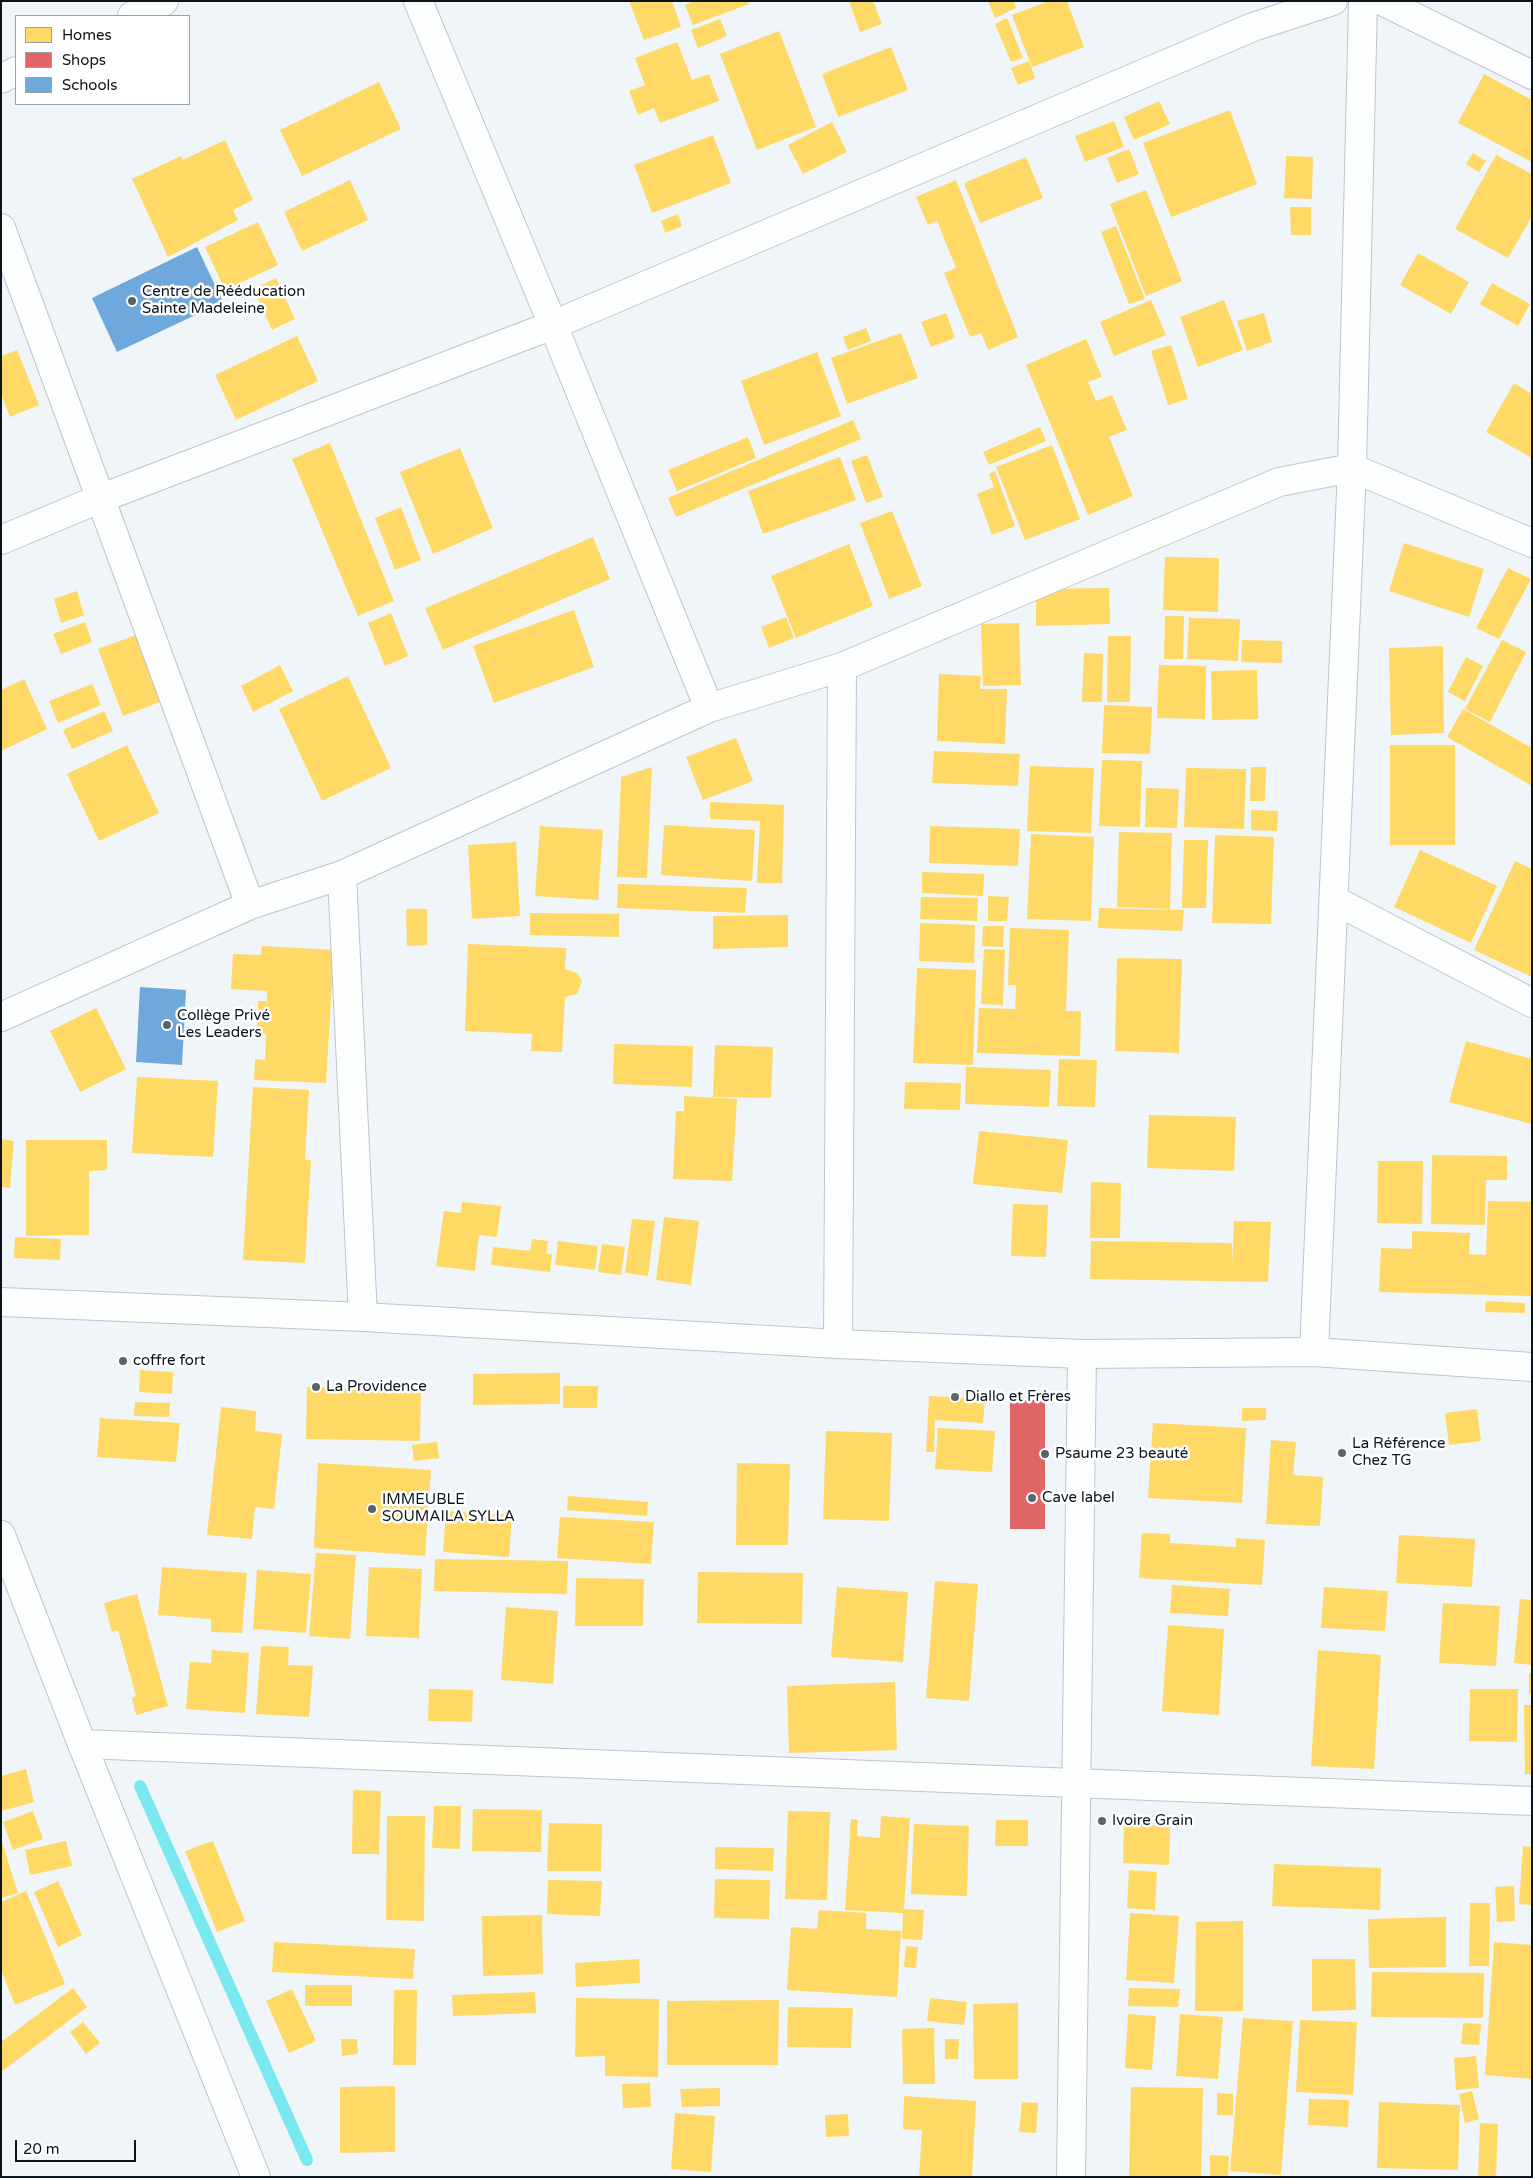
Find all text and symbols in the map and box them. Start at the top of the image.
legend [15,15,190,105]
text: Homes [62,26,112,44]
text: Shops [62,51,106,69]
text: Schools [62,76,118,94]
place label: Centre de Rééducation Sainte Madeleine [142,283,305,318]
marker: Centre de Rééducation Sainte Madeleine [126,295,138,307]
place label: Collège Privé Les Leaders [177,1007,270,1042]
marker: Collège Privé Les Leaders [161,1019,173,1031]
place label: coffre fort [133,1352,205,1370]
marker: coffre fort [117,1355,129,1367]
place label: La Providence [326,1378,427,1396]
marker: La Providence [310,1381,322,1393]
place label: Diallo et Frères [965,1388,1071,1406]
marker: Diallo et Frères [949,1391,961,1403]
place label: La Référence Chez TG [1352,1435,1445,1470]
place label: Psaume 23 beauté [1055,1445,1188,1463]
marker: La Référence Chez TG [1336,1447,1348,1459]
marker: Psaume 23 beauté [1039,1448,1051,1460]
place label: Cave label [1042,1489,1115,1507]
place label: IMMEUBLE SOUMAILA SYLLA [382,1491,515,1526]
marker: Cave label [1026,1492,1038,1504]
marker: IMMEUBLE SOUMAILA SYLLA [366,1503,378,1515]
place label: Ivoire Grain [1112,1812,1193,1830]
marker: Ivoire Grain [1096,1815,1108,1827]
scale bar [18,2130,139,2162]
text: 20 m [23,2140,60,2158]

